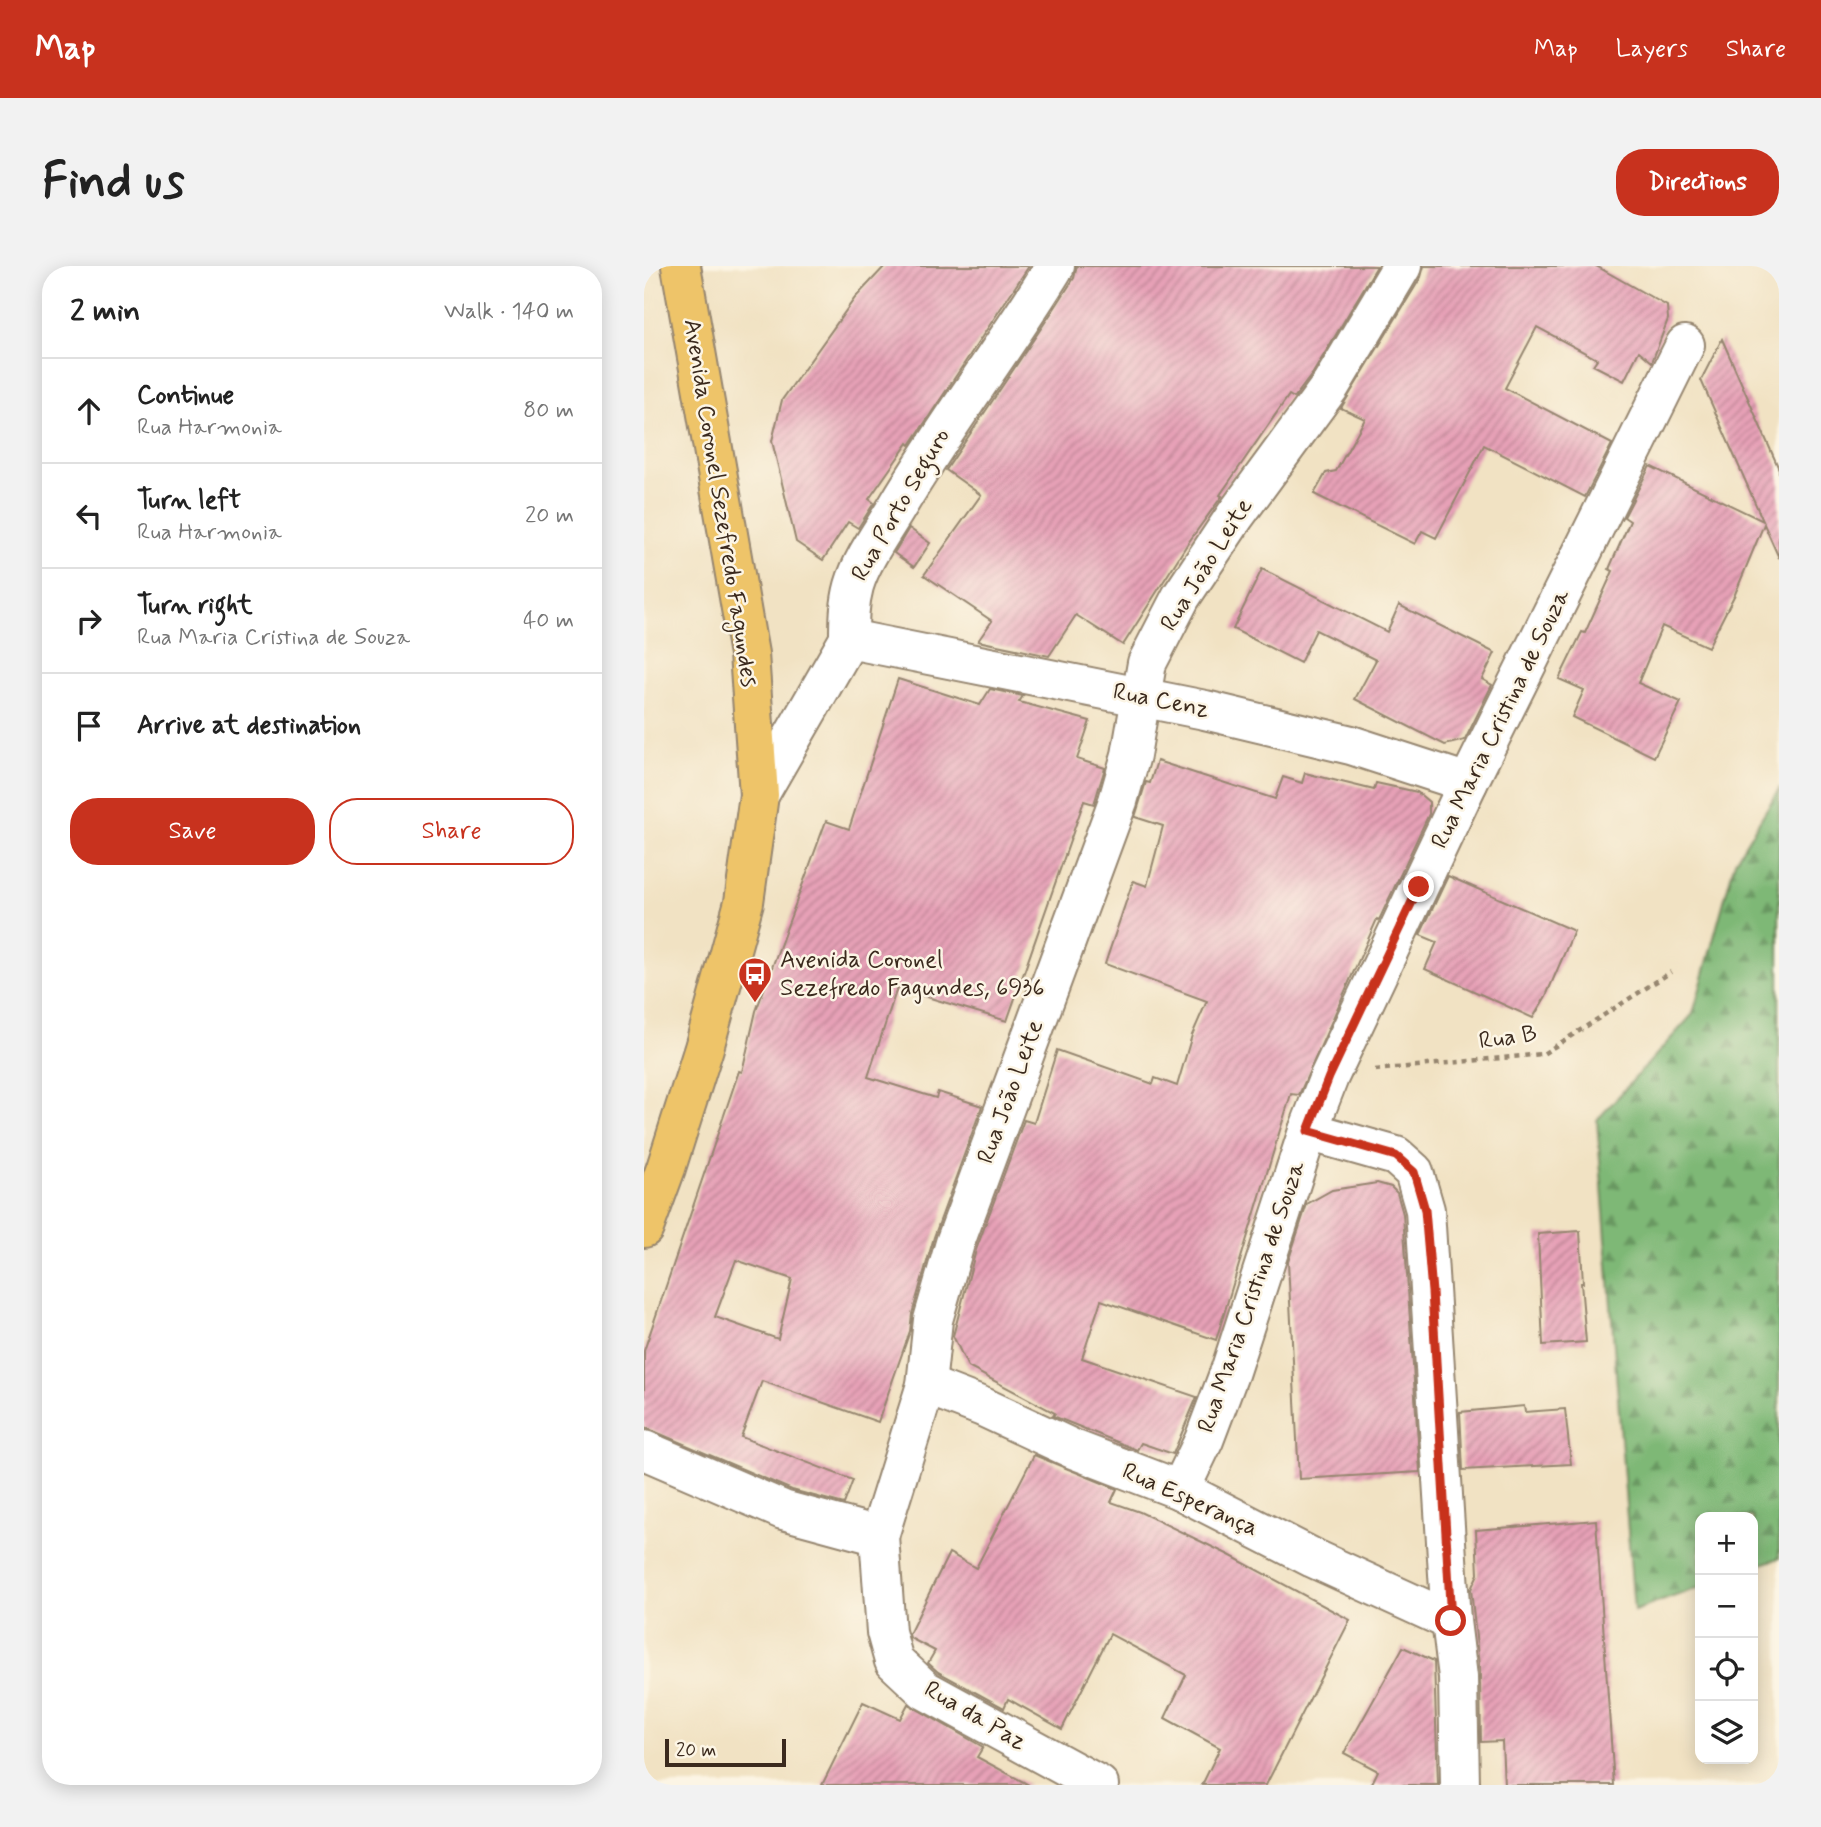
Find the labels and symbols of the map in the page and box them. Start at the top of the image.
street label: Avenida Coronel Sezefredo Fagundes [674,317,764,689]
street label: Rua Porto Seguro [845,423,960,589]
street label: Rua João Leite [1154,493,1260,637]
street label: Rua Maria Cristina de Souza [1425,584,1578,854]
street label: Rua Cenz [1110,677,1212,725]
route end [1403,871,1434,902]
place label: Avenida Coronel Sezefredo Fagundes, 6936 [780,945,1045,1004]
bus stop icon: Avenida Coronel Sezefredo Fagundes, 6936 [736,955,774,1004]
street label: Rua João Leite [971,1016,1051,1168]
street label: Rua B [1477,1019,1539,1057]
street label: Rua Maria Cristina de Souza [1191,1157,1313,1437]
street label: Rua Esperança [1117,1456,1263,1544]
route start [1435,1605,1466,1636]
street label: Rua da Paz [918,1674,1032,1758]
scale bar [665,1736,786,1768]

